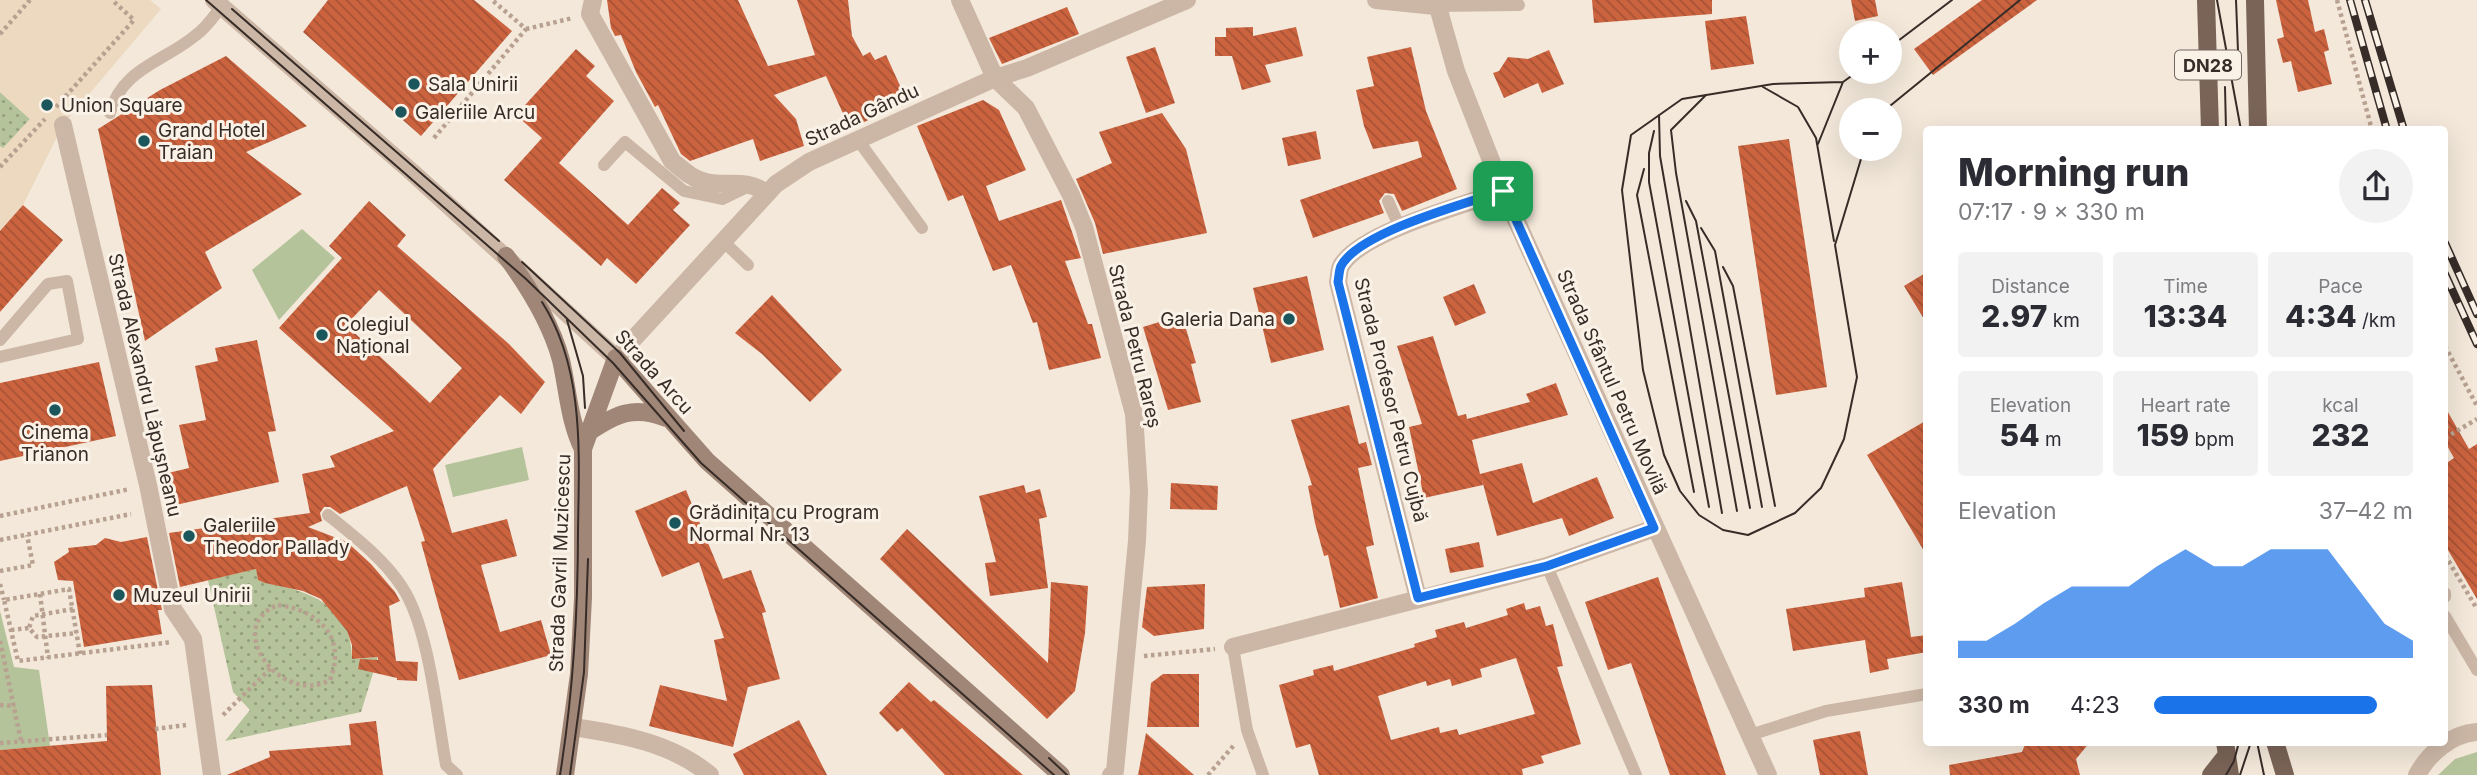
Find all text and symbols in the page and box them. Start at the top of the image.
map controls [1839,21,1902,161]
button: + [1839,21,1902,84]
road number: DN28 [2175,51,2241,80]
place label: Sala Unirii [428,73,518,96]
marker: Sala Unirii [406,76,422,92]
street label: Strada Gându [801,79,923,151]
place label: Union Square [61,94,183,117]
marker: Union Square [39,97,55,113]
button: − [1839,98,1902,161]
place label: Galeriile Arcu [415,101,535,124]
marker: Galeriile Arcu [393,104,409,120]
place label: Grand Hotel Traian [158,119,265,164]
marker: Grand Hotel Traian [136,133,152,149]
text: Morning run [1958,149,2189,195]
button: share [2339,149,2413,223]
pin [1473,161,1533,221]
icon: arrive [1484,172,1522,210]
text: 07:17 · 9 × 330 m [1958,198,2145,226]
street label: Strada Alexandru Lăpușneanu [103,251,187,519]
street label: Strada Petru Rareș [1104,262,1166,430]
street label: Strada Sfântul Petru Movilă [1552,266,1672,498]
street label: Strada Profesor Petru Cujbă [1349,275,1433,525]
text: Distance [1991,275,2070,298]
text: Time [2163,275,2208,298]
text: Pace [2318,275,2363,298]
text: 2.97 [1981,298,2047,334]
text: 13:34 [2144,298,2227,334]
text: 4:34 [2285,298,2357,334]
place label: Galeria Dana [1160,308,1275,331]
text: km [2047,309,2080,332]
text: /km [2357,309,2396,332]
marker: Galeria Dana [1281,311,1297,327]
place label: Colegiul Național [336,313,410,358]
street label: Strada Arcu [610,325,698,419]
marker: Colegiul Național [314,327,330,343]
text: Elevation [1990,394,2071,417]
text: Heart rate [2141,394,2231,417]
text: kcal [2322,394,2359,417]
marker: Cinema Trianon [47,402,63,418]
text: 54 [1999,417,2040,453]
text: 159 [2137,417,2189,453]
text: 232 [2312,417,2369,453]
place label: Cinema Trianon [21,421,89,466]
text: m [2040,428,2062,451]
text: bpm [2189,428,2234,451]
street label: Strada Gavril Muzicescu [545,453,575,673]
text: Elevation [1958,497,2057,525]
text: 37–42 m [2319,497,2413,525]
place label: Grădinița cu Program Normal Nr. 13 [689,501,879,546]
place label: Galeriile Theodor Pallady [203,514,350,559]
marker: Grădinița cu Program Normal Nr. 13 [667,515,683,531]
marker: Galeriile Theodor Pallady [181,528,197,544]
place label: Muzeul Unirii [133,584,251,607]
marker: Muzeul Unirii [111,587,127,603]
text: 330 m [1958,691,2030,719]
text: 4:23 [2070,691,2120,719]

